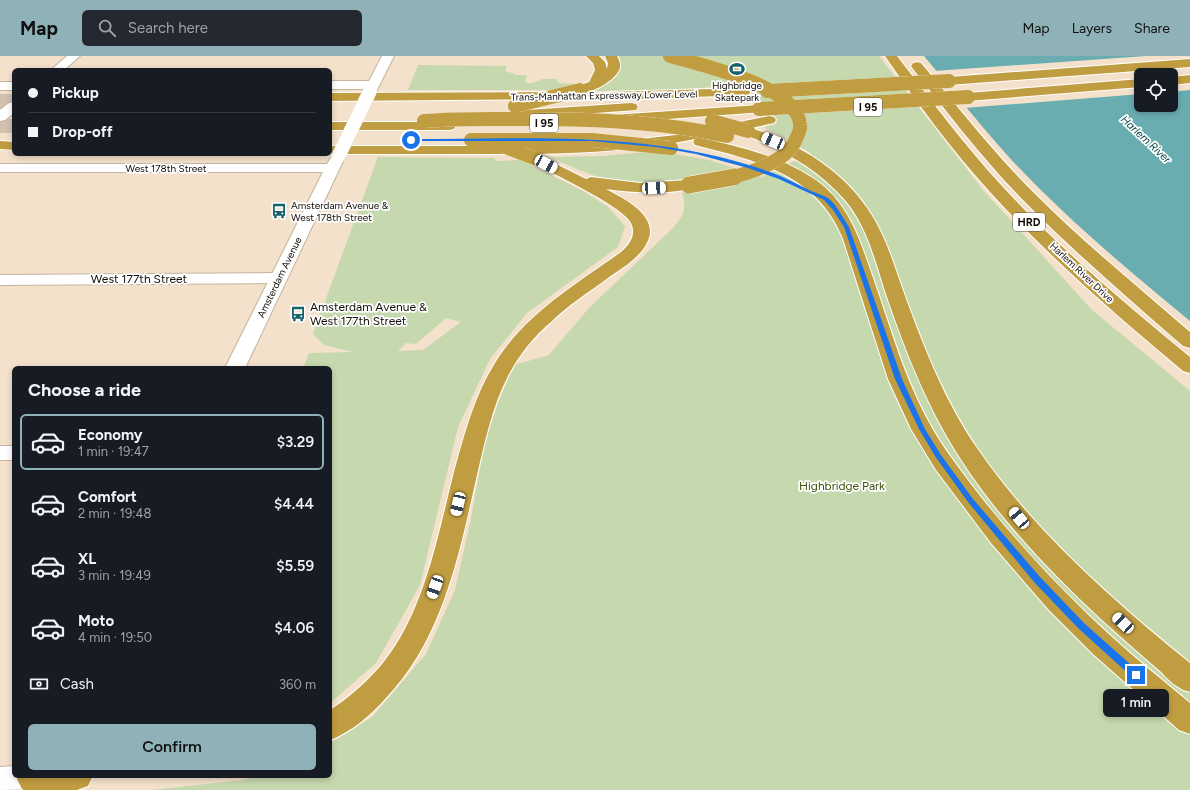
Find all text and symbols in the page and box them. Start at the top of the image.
search box [82,10,362,46]
text: Map [20,17,58,40]
icon: search [96,17,118,39]
text: Search here [128,19,208,37]
text: Map [1022,20,1050,37]
text: Layers [1072,20,1112,37]
text: Share [1134,20,1170,37]
sports icon: Highbridge Skatepark [728,60,746,78]
map controls [1134,68,1178,112]
button: locate [1134,68,1178,112]
place label: Highbridge Skatepark [712,79,763,104]
text: Pickup [52,84,99,102]
street label: Trans-Manhattan Expressway Lower Level [510,87,698,104]
road number: I 95 [854,98,882,116]
water label: Harlem River [1118,113,1174,167]
road number: I 95 [530,114,558,132]
text: Drop-off [52,123,113,141]
route start [402,131,420,149]
car [760,131,786,151]
car [533,153,559,175]
street label: West 178th Street [125,162,207,175]
car [642,181,666,195]
place label: Amsterdam Avenue & West 178th Street [291,199,389,224]
bus stop icon: Amsterdam Avenue & West 178th Street [270,202,288,220]
road number: HRD [1013,213,1045,231]
street label: Amsterdam Avenue [254,234,305,320]
street label: Harlem River Drive [1047,239,1117,306]
street label: West 177th Street [91,272,188,286]
place label: Amsterdam Avenue & West 177th Street [310,300,427,328]
bus stop icon: Amsterdam Avenue & West 177th Street [289,305,307,323]
text: Choose a ride [28,379,141,401]
icon: car [30,424,66,460]
text: Economy [78,426,143,444]
text: $3.29 [277,433,314,451]
text: 1 min · 19:47 [78,444,149,459]
park label: Highbridge Park [799,479,885,493]
icon: car [30,486,66,522]
text: Comfort [78,488,137,506]
car [449,491,467,517]
text: $4.44 [274,495,314,513]
car [1007,505,1031,531]
text: 2 min · 19:48 [78,506,152,521]
icon: car [30,548,66,584]
text: XL [78,550,96,568]
text: $5.59 [276,557,314,575]
text: 3 min · 19:49 [78,568,151,583]
car [425,574,445,600]
icon: car [30,610,66,646]
car [1110,610,1136,636]
text: Moto [78,612,114,630]
text: $4.06 [274,619,314,637]
text: 4 min · 19:50 [78,630,152,645]
route end [1127,666,1145,684]
icon: cash [28,673,50,695]
text: Cash [60,675,94,693]
text: 360 m [279,677,316,692]
callout: 1 min [1103,689,1169,717]
text: 1 min [1121,695,1151,710]
button: Confirm [28,724,316,770]

